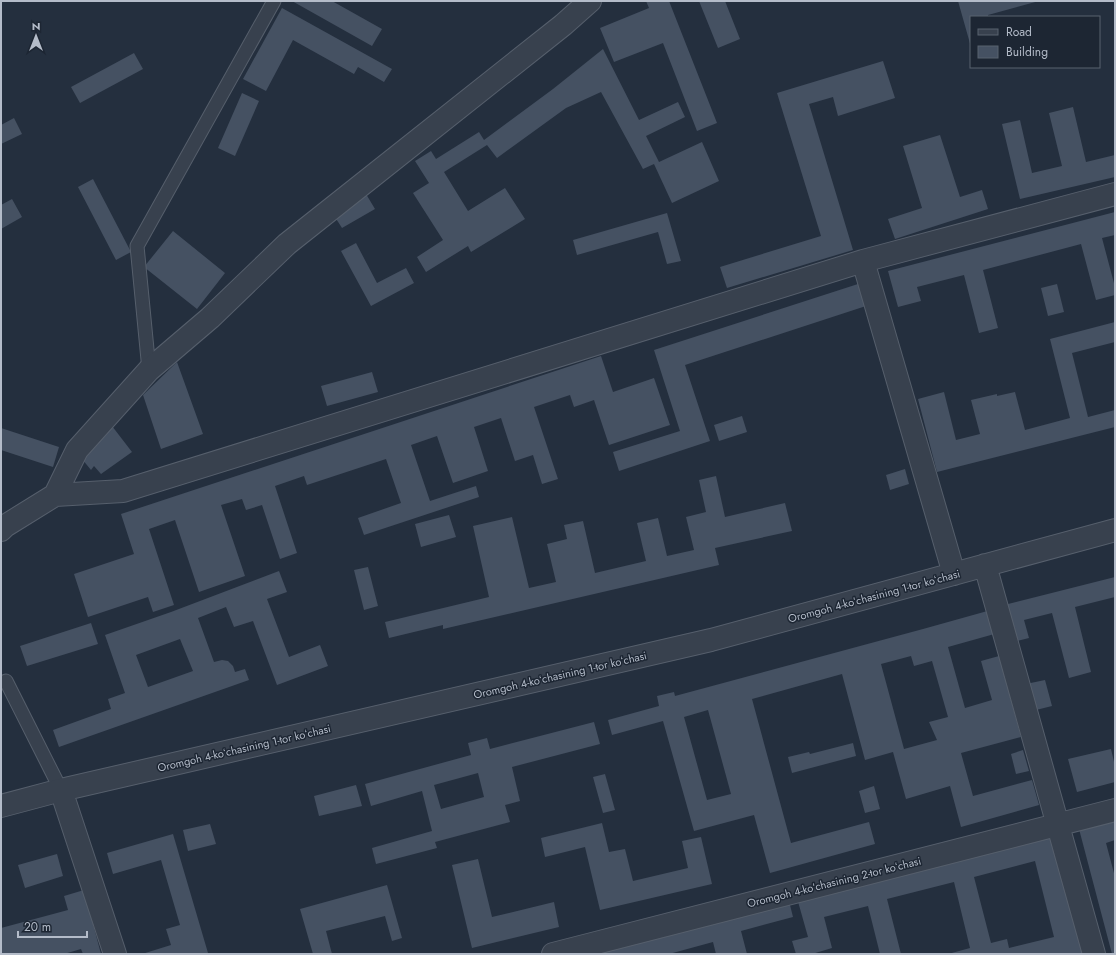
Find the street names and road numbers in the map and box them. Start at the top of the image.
street label: Oromgoh 4-koʻchasining 1-tor koʻchasi [786,565,962,627]
street label: Oromgoh 4-koʻchasining 1-tor koʻchasi [472,647,648,703]
street label: Oromgoh 4-koʻchasining 1-tor koʻchasi [156,720,332,776]
street label: Oromgoh 4-koʻchasining 2-tor koʻchasi [745,853,923,911]

